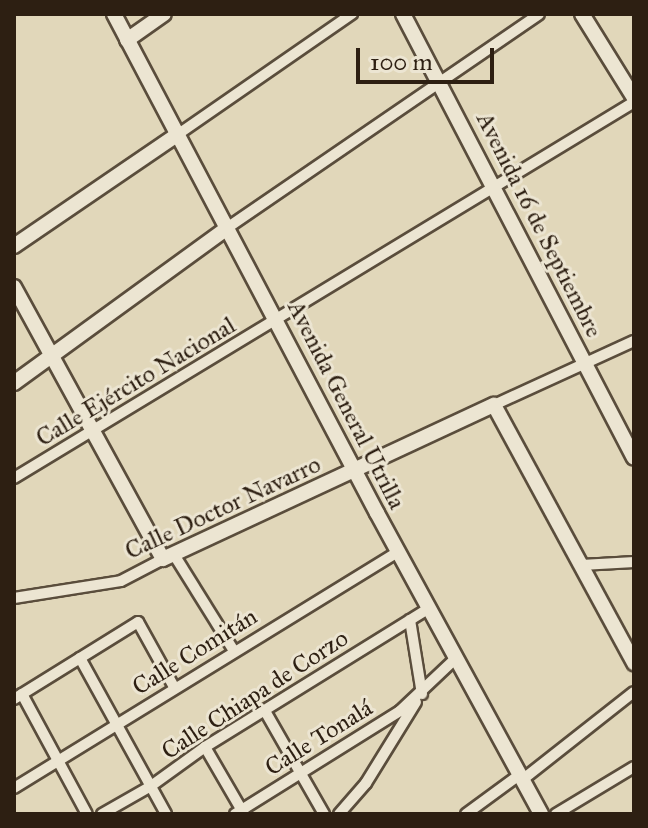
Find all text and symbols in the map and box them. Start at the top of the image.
scale bar [360,32,498,82]
text: 100 m [370,47,433,77]
street label: Avenida 16 de Septiembre [470,108,608,342]
street label: Avenida General Utrilla [281,296,411,514]
street label: Calle Ejército Nacional [31,311,241,453]
street label: Calle Doctor Navarro [121,450,325,566]
street label: Calle Comitán [127,602,263,702]
street label: Calle Chiapa de Corzo [156,624,354,766]
street label: Calle Tonalá [260,694,378,782]

